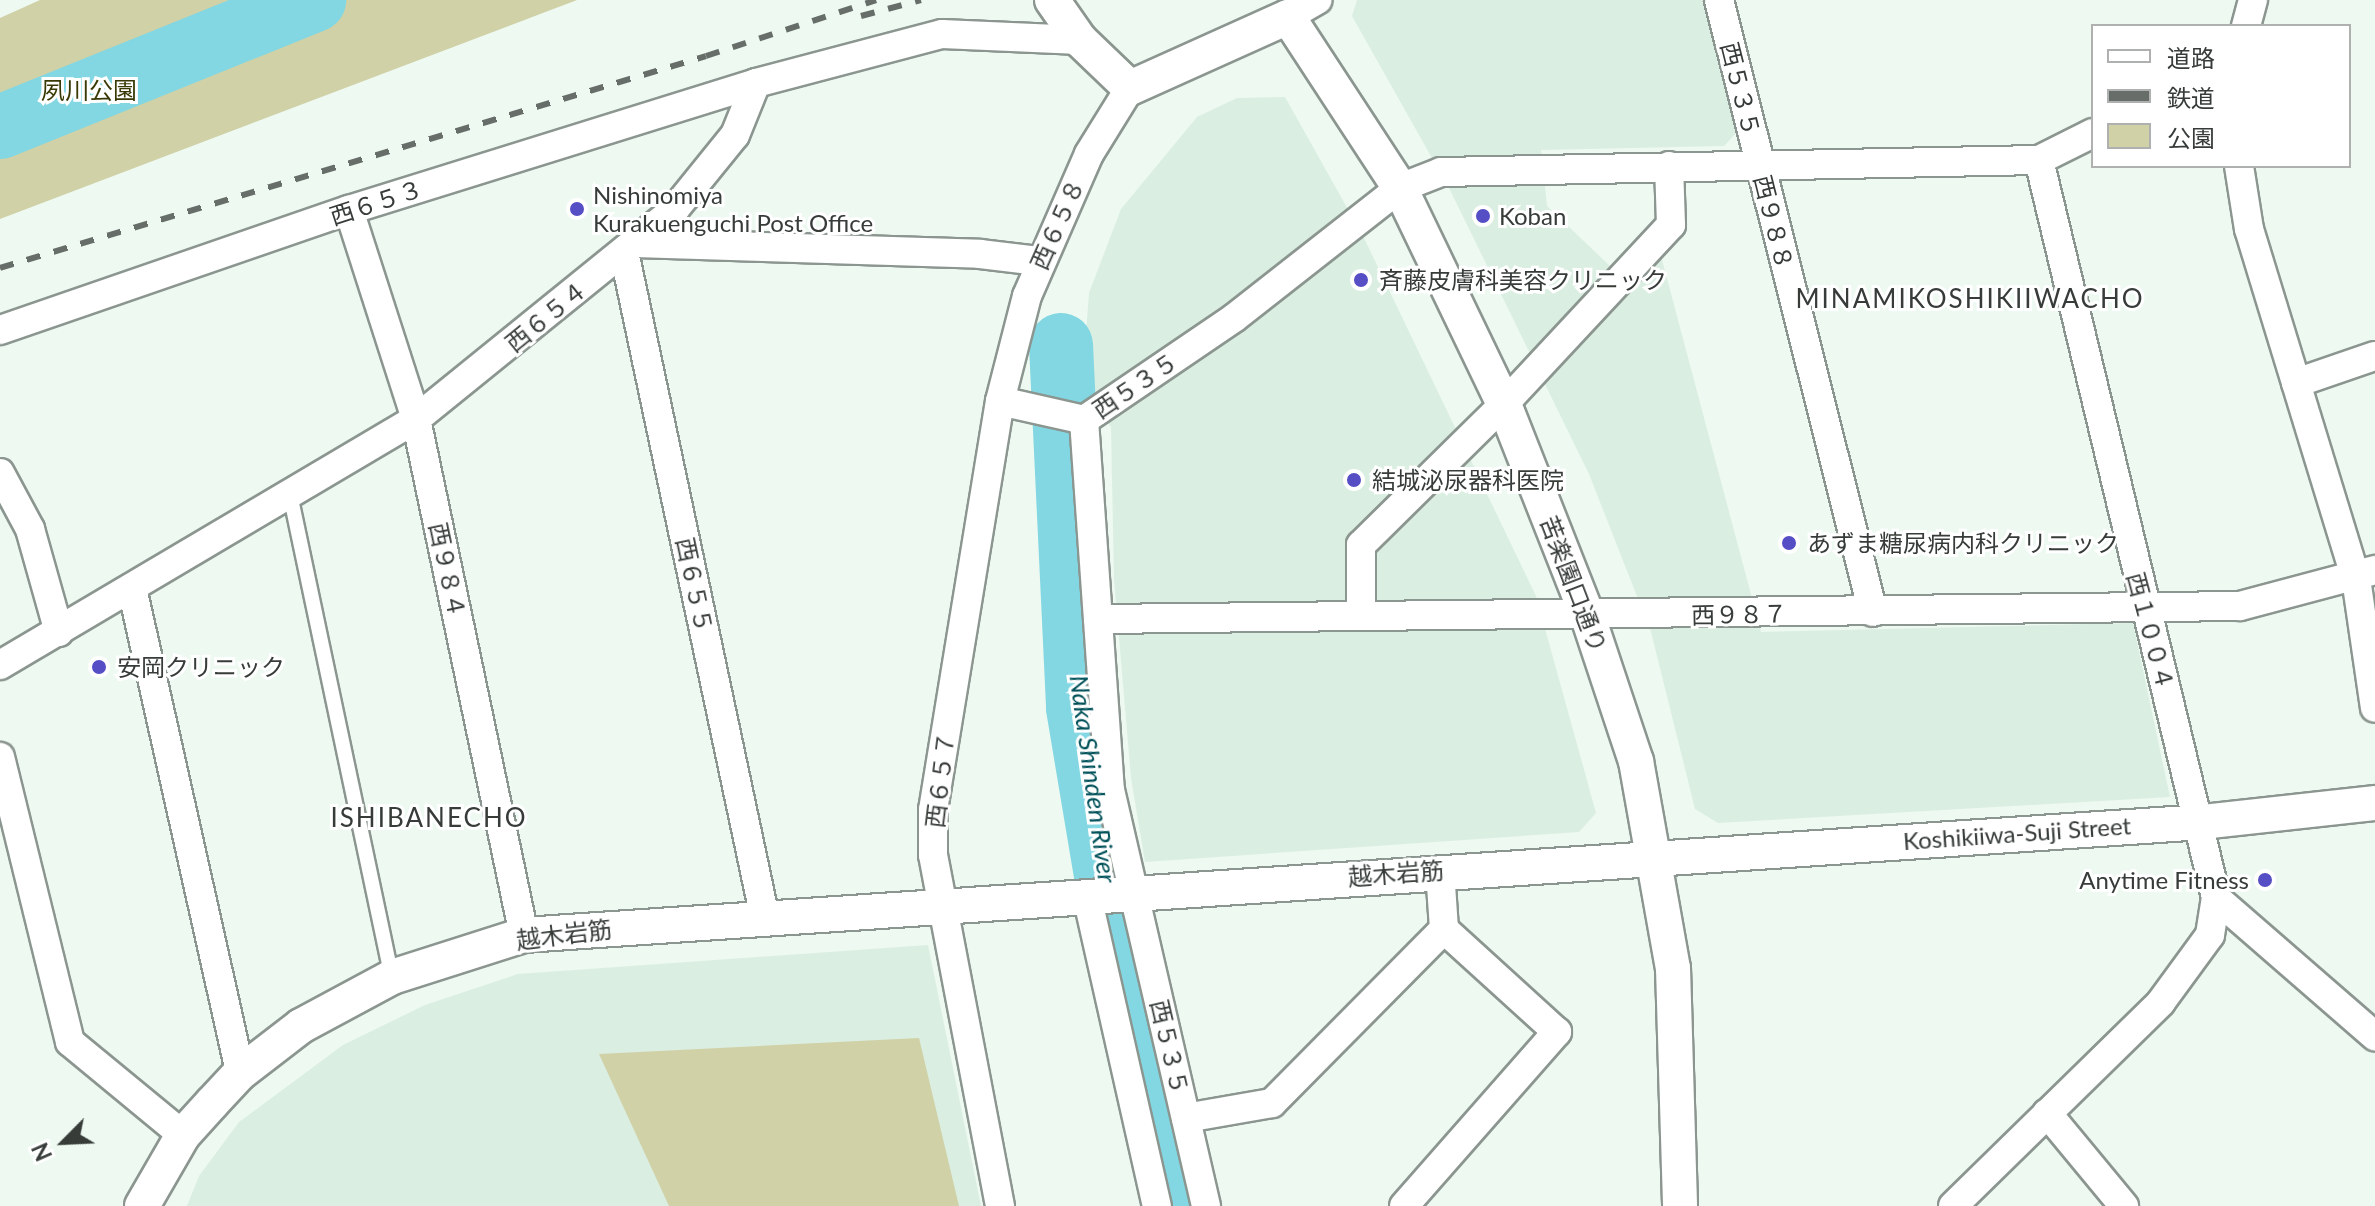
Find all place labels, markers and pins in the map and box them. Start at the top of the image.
place label: Nishinomiya Kurakuenguchi Post Office [593,181,873,237]
marker: Nishinomiya Kurakuenguchi Post Office [568,200,586,218]
place label: Koban [1499,202,1566,230]
marker: Koban [1474,207,1492,225]
place label: 斉藤皮膚科美容クリニック [1379,266,1667,294]
marker: 斉藤皮膚科美容クリニック [1350,269,1372,291]
place label: 結城泌尿器科医院 [1372,466,1564,494]
marker: 結城泌尿器科医院 [1343,469,1365,491]
place label: あずま糖尿病内科クリニック [1807,529,2119,557]
marker: あずま糖尿病内科クリニック [1778,532,1800,554]
place label: 安岡クリニック [117,653,285,681]
marker: 安岡クリニック [88,656,110,678]
place label: Anytime Fitness [2079,866,2249,894]
marker: Anytime Fitness [2256,871,2274,889]

